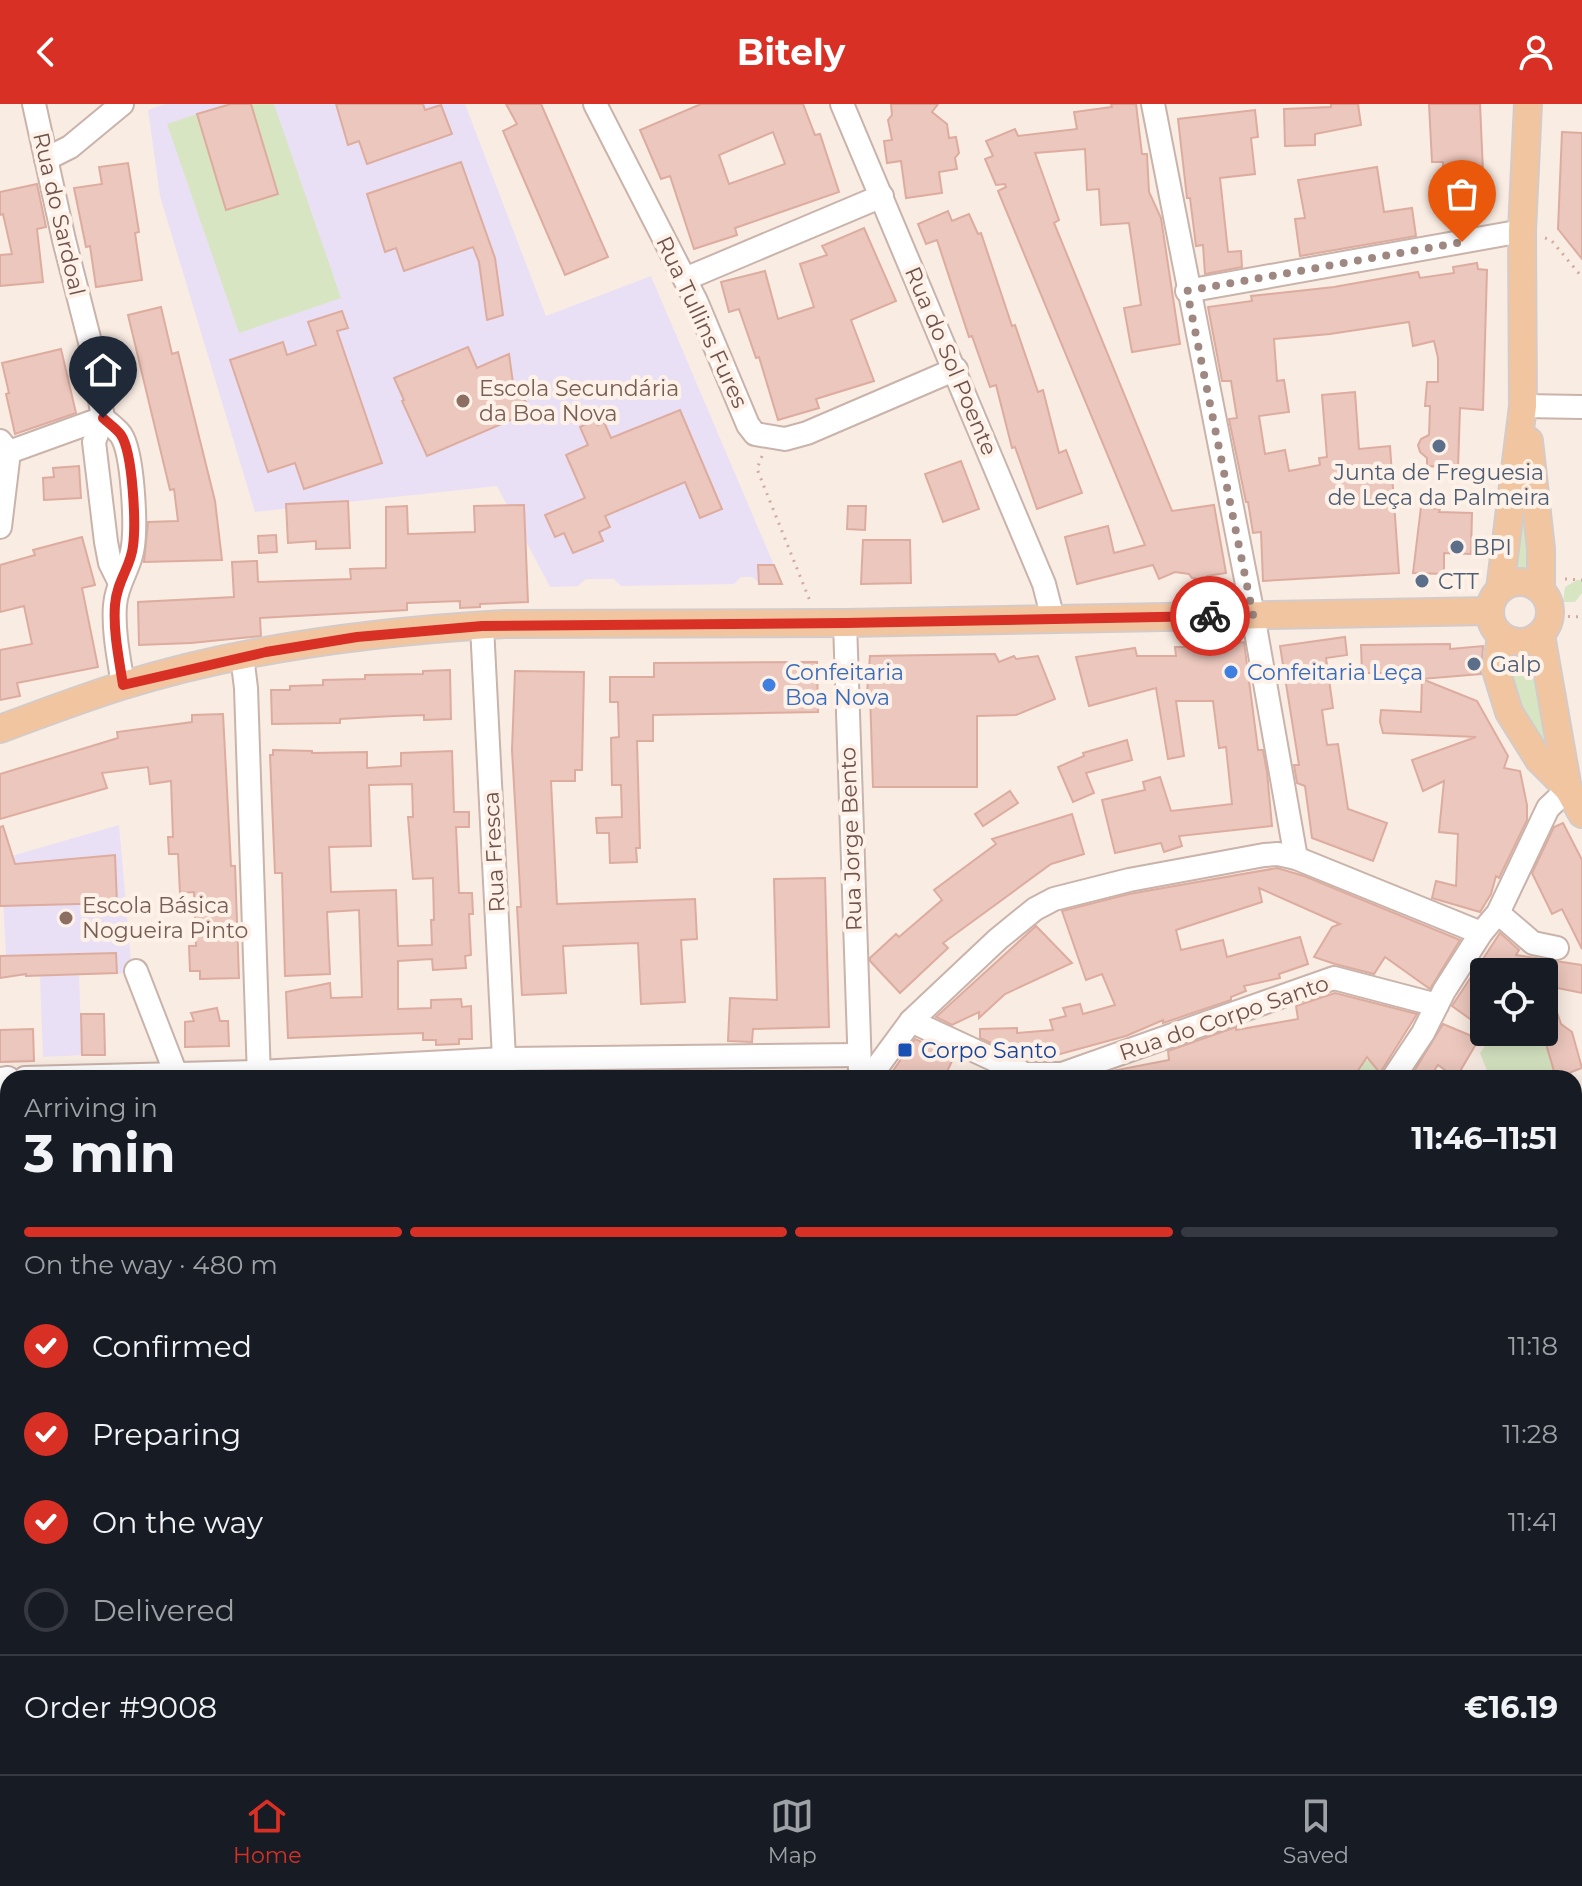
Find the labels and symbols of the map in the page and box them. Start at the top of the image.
street label: Rua do Sardoal [27,130,91,298]
pin [1428,160,1496,242]
street label: Rua Tullins Fures [650,232,754,412]
street label: Rua do Sol Poente [899,263,1003,459]
pin [69,336,137,418]
place label: Escola Secundária da Boa Nova [479,375,679,427]
marker: Escola Secundária da Boa Nova [454,392,472,410]
marker: Junta de Freguesia de Leça da Palmeira [1430,437,1448,455]
place label: Junta de Freguesia de Leça da Palmeira [1328,459,1550,511]
place label: BPI [1473,534,1512,561]
marker: BPI [1448,538,1466,556]
place label: CTT [1438,568,1479,595]
marker: CTT [1413,572,1431,590]
courier [1170,576,1250,656]
place label: Galp [1490,651,1541,678]
marker: Galp [1465,655,1483,673]
place label: Confeitaria Boa Nova [785,659,904,711]
place label: Confeitaria Leça [1247,659,1423,686]
marker: Confeitaria Leça [1222,663,1240,681]
marker: Confeitaria Boa Nova [760,676,778,694]
street label: Rua Jorge Bento [834,747,868,931]
street label: Rua Fresca [477,791,511,913]
place label: Escola Básica Nogueira Pinto [82,892,248,944]
marker: Escola Básica Nogueira Pinto [57,909,75,927]
street label: Rua do Corpo Santo [1116,969,1332,1067]
place label: Corpo Santo [921,1037,1057,1064]
marker: Corpo Santo [896,1041,914,1059]

